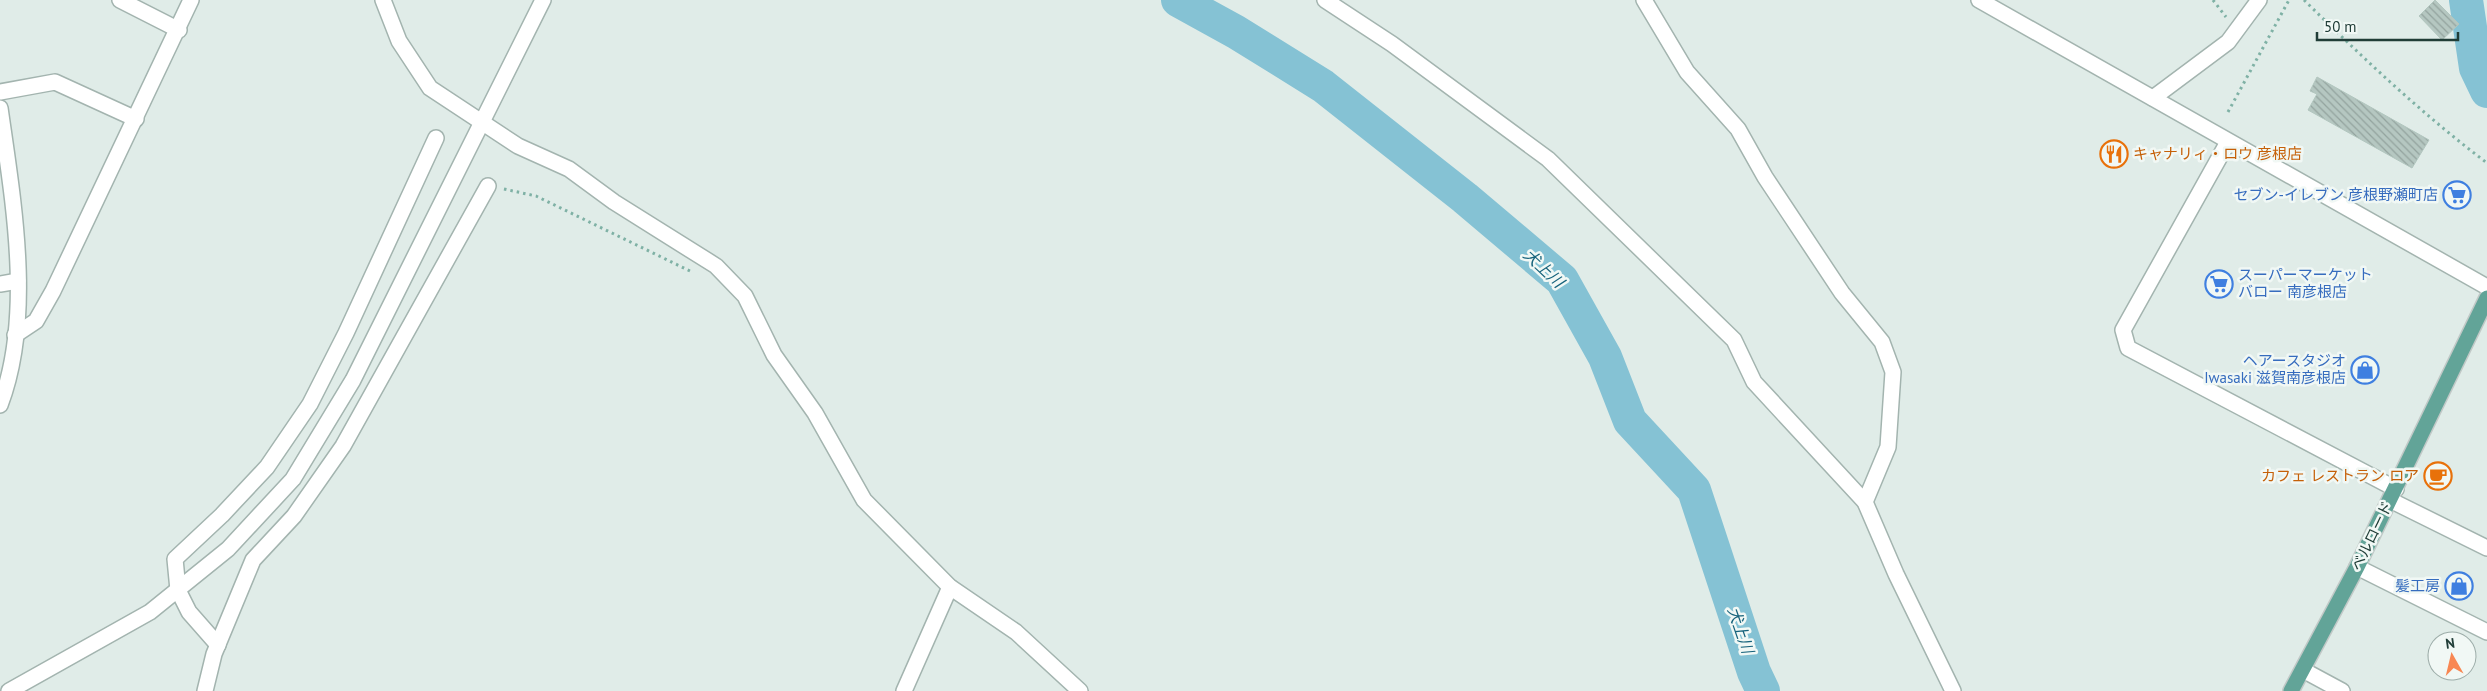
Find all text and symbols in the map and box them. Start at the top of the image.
scale bar [2317,10,2458,42]
text: 50 m [2324,17,2357,36]
restaurant icon: キャナリィ・ロウ 彦根店 [2099,139,2129,169]
place label: キャナリィ・ロウ 彦根店 [2133,144,2302,163]
supermarket icon: セブン-イレブン 彦根野瀬町店 [2442,180,2472,210]
place label: セブン-イレブン 彦根野瀬町店 [2234,185,2438,204]
water label: 犬上川 [1520,244,1570,293]
place label: スーパーマーケット バロー 南彦根店 [2238,265,2373,301]
supermarket icon: スーパーマーケット バロー 南彦根店 [2204,269,2234,299]
place label: ヘアースタジオ Iwasaki 滋賀南彦根店 [2204,351,2346,387]
shop icon: ヘアースタジオ Iwasaki 滋賀南彦根店 [2350,355,2380,385]
cafe icon: カフェ レストラン ロア [2423,461,2453,491]
place label: カフェ レストラン ロア [2261,466,2419,485]
street label: ベルロード [2347,498,2397,574]
shop icon: 髪工房 [2444,571,2474,601]
place label: 髪工房 [2395,576,2440,595]
water label: 犬上川 [1724,604,1759,658]
north arrow [2427,631,2477,681]
text: N [2444,634,2456,653]

